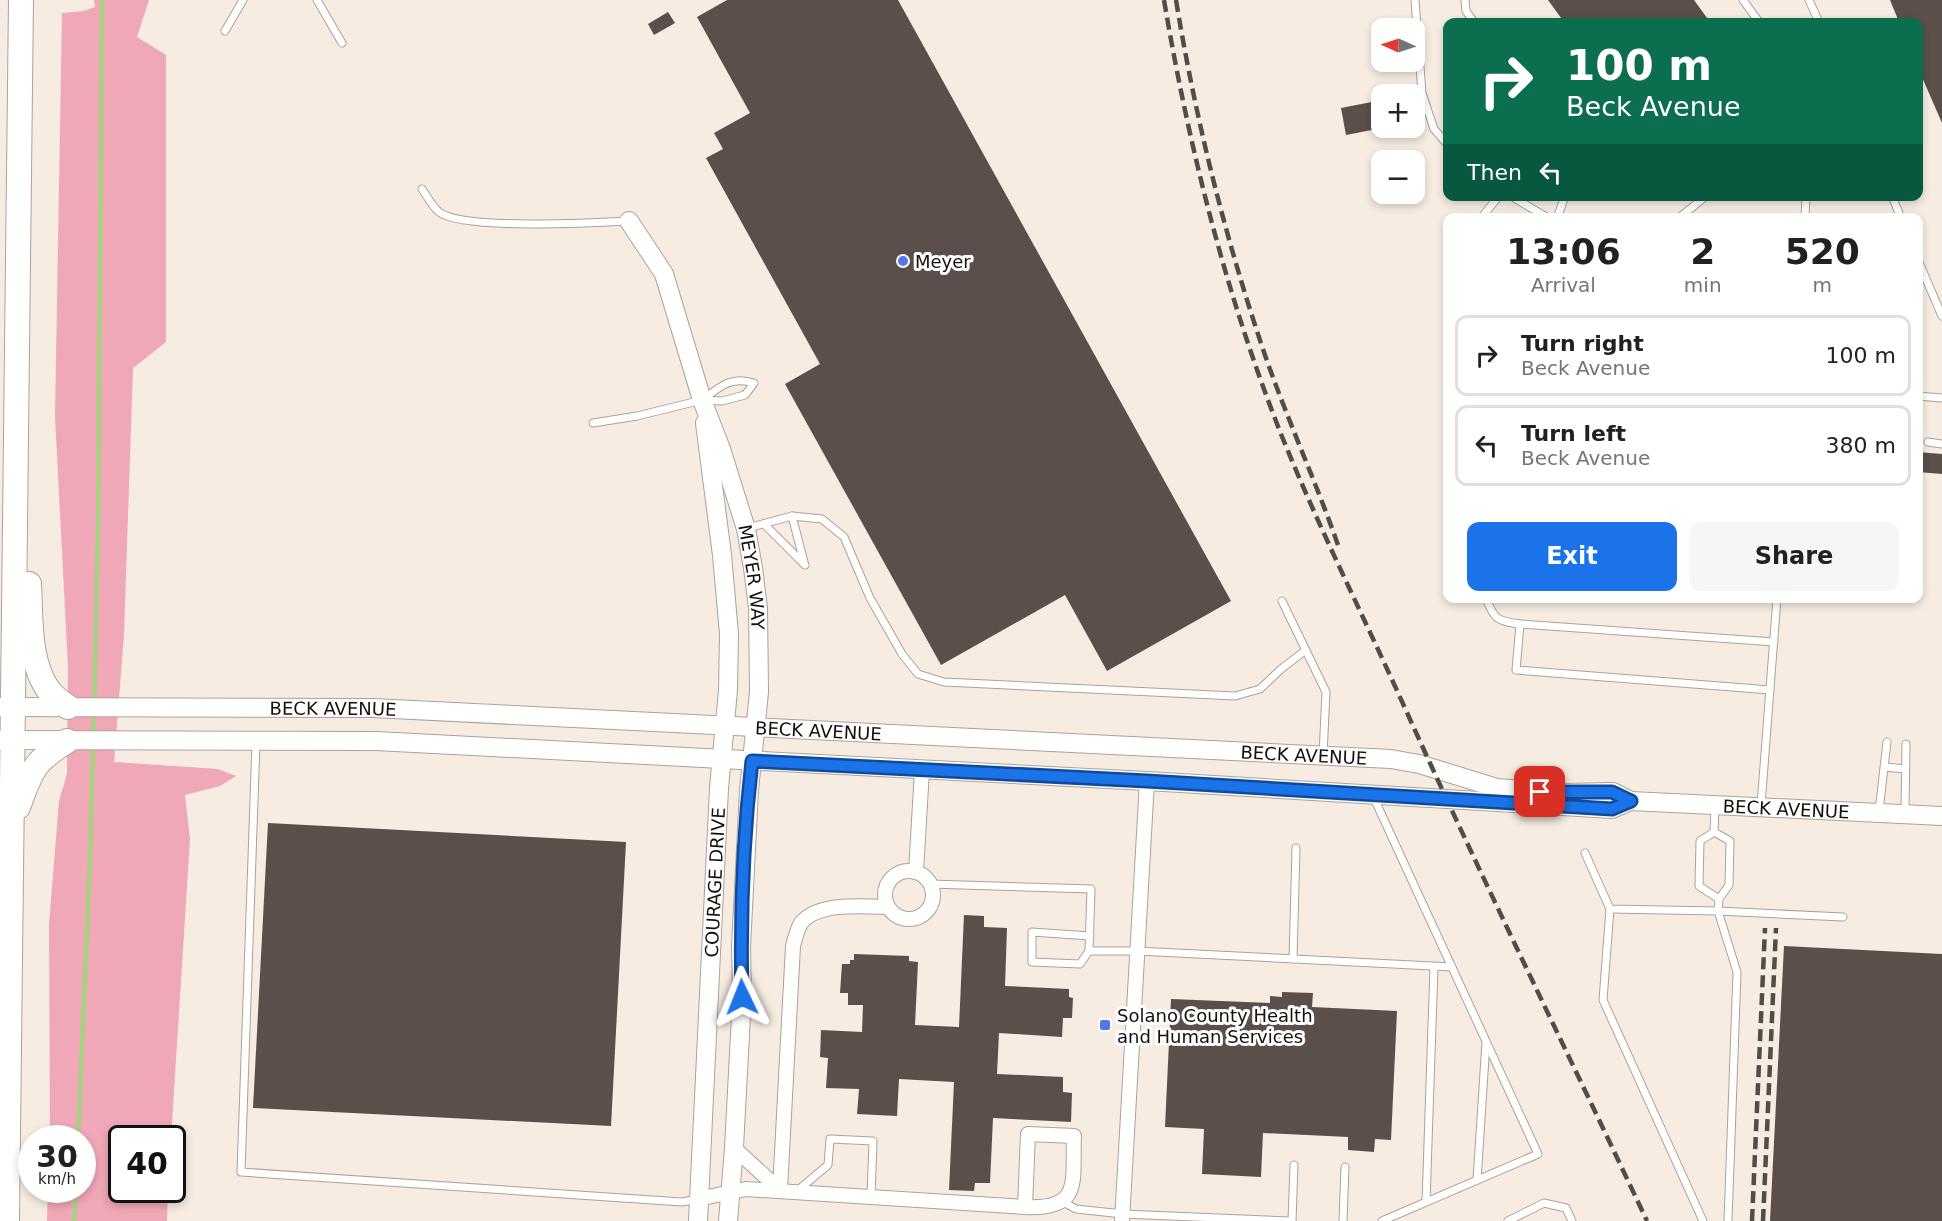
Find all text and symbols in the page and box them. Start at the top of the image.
north arrow [1371,18,1425,72]
map controls [1371,18,1425,204]
text: 100 m [1566,41,1712,90]
icon: right [1467,42,1545,120]
button: + [1371,84,1425,138]
text: Beck Avenue [1566,91,1741,122]
button: − [1371,150,1425,204]
icon: left [1534,156,1567,189]
text: Then [1467,160,1522,185]
text: 13:06 [1506,231,1621,272]
text: 2 [1690,231,1715,272]
text: 520 [1785,231,1860,272]
place label: Meyer [915,251,971,272]
marker: Meyer [896,254,910,268]
text: Arrival [1531,273,1596,297]
text: min [1684,273,1722,297]
text: m [1813,273,1832,297]
text: Turn right [1521,331,1644,356]
icon: right [1470,339,1503,372]
text: 100 m [1826,343,1896,368]
text: Beck Avenue [1521,356,1650,380]
text: Turn left [1521,421,1626,446]
icon: left [1470,429,1503,462]
text: 380 m [1826,433,1896,458]
text: Beck Avenue [1521,446,1650,470]
button: Exit [1467,522,1677,591]
button: Share [1689,522,1899,591]
street label: MEYER WAY [735,523,769,631]
street label: BECK AVENUE [270,697,397,720]
street label: BECK AVENUE [755,717,882,744]
street label: BECK AVENUE [1240,741,1368,768]
pin [1514,766,1565,817]
icon: arrive [1523,775,1556,808]
street label: BECK AVENUE [1722,795,1850,822]
street label: COURAGE DRIVE [700,807,729,958]
position arrow [710,965,774,1029]
place label: Solano County Health and Human Services [1117,1005,1313,1047]
marker: Solano County Health and Human Services [1098,1018,1112,1032]
speed limit sign: 40 [108,1125,186,1203]
text: 30 [36,1139,78,1174]
text: km/h [38,1170,76,1188]

